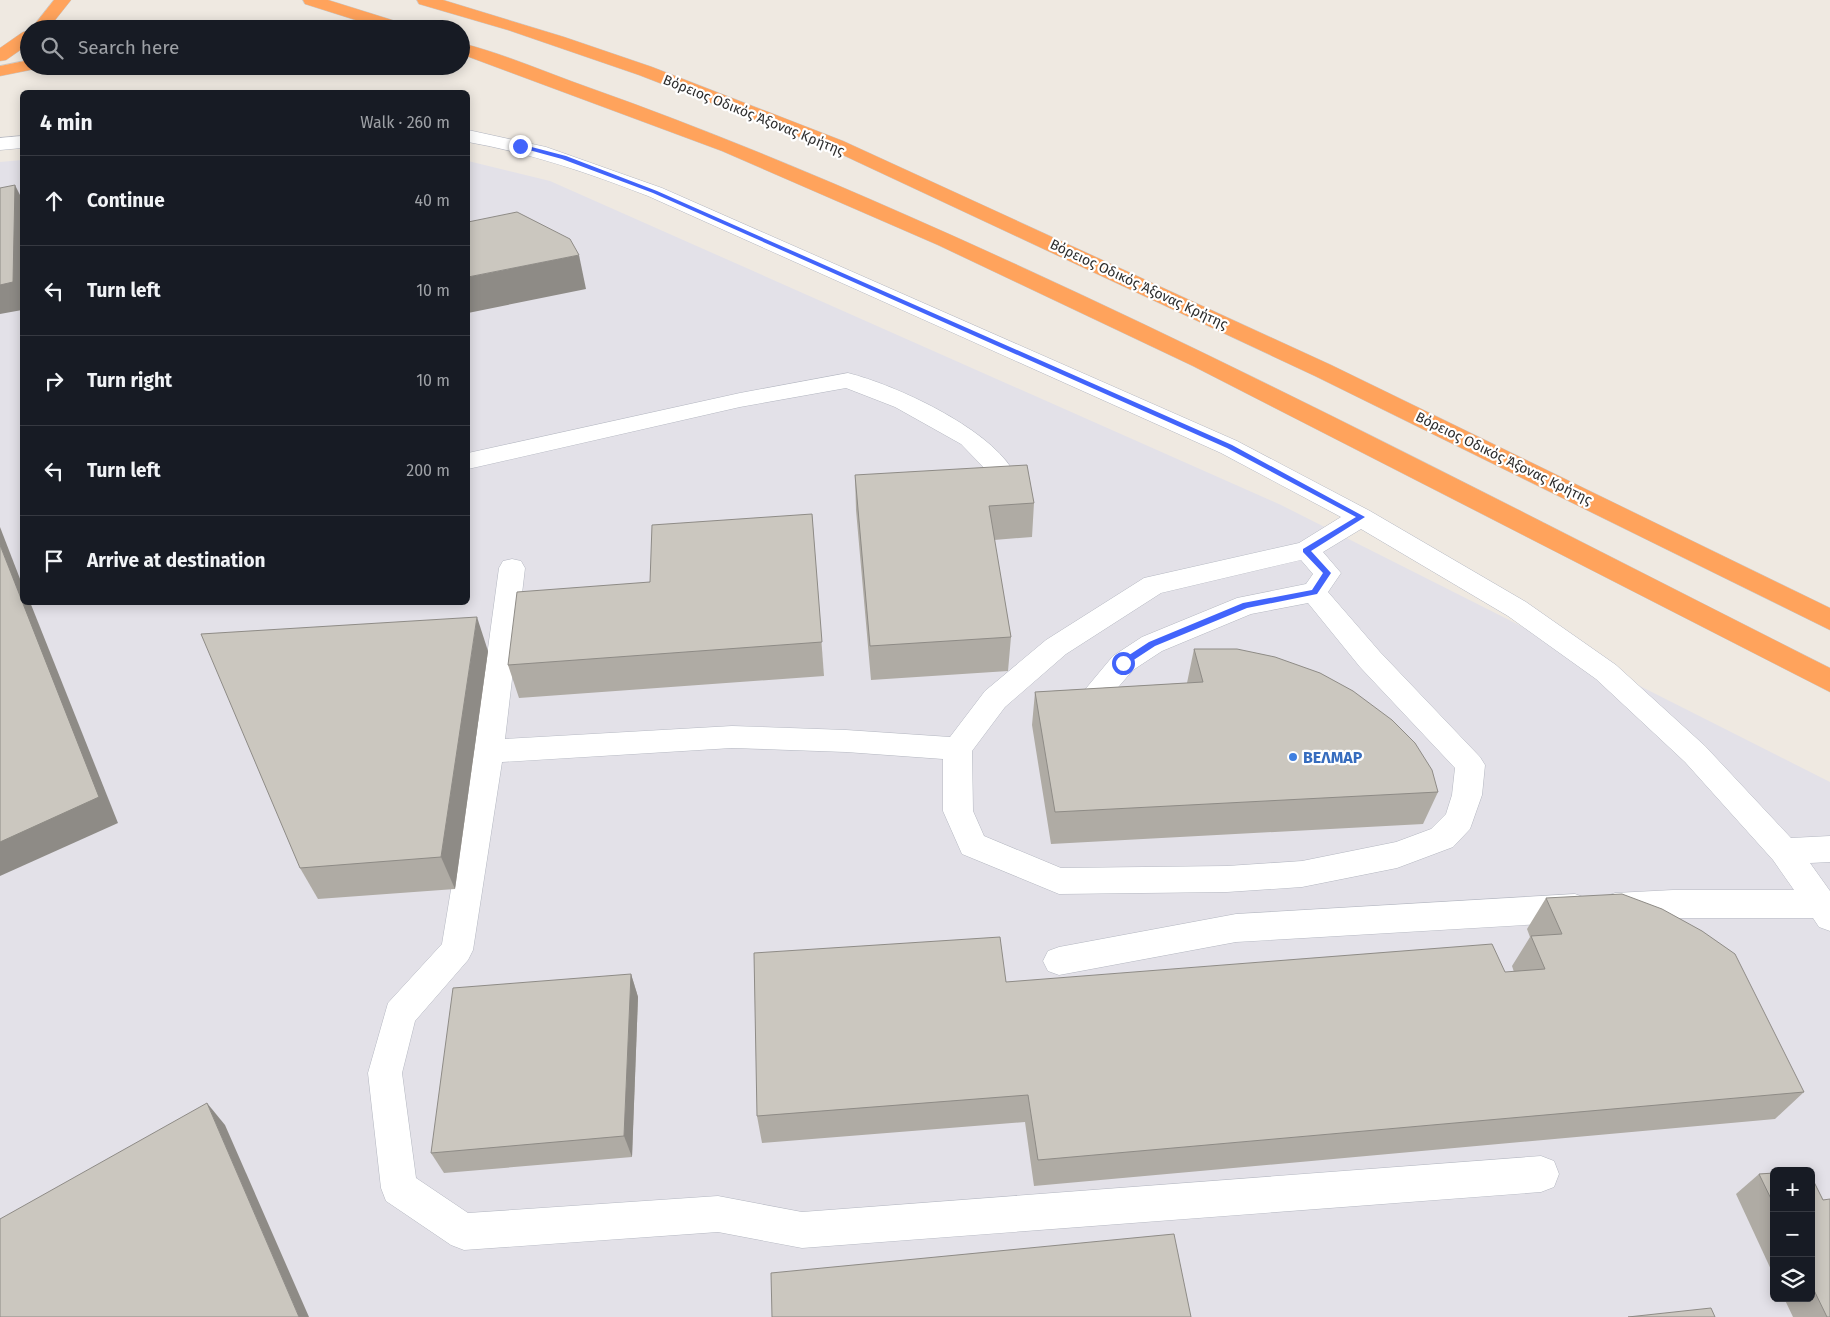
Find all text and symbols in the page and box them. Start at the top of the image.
search box [20,20,470,75]
icon: search [38,34,66,62]
text: Search here [78,36,179,59]
street label: Βόρειος Οδικός Άξονας Κρήτης [661,71,847,160]
text: 4 min [40,110,93,136]
text: Walk · 260 m [360,113,450,132]
route end [509,135,532,158]
icon: ahead [40,187,68,215]
text: Continue [87,189,165,212]
text: 40 m [415,191,450,210]
street label: Βόρειος Οδικός Άξονας Κρήτης [1047,236,1231,333]
icon: left [40,277,68,305]
text: Turn left [87,279,161,302]
text: 10 m [416,281,450,300]
icon: right [40,367,68,395]
text: Turn right [87,369,172,392]
text: 10 m [416,371,450,390]
street label: Βόρειος Οδικός Άξονας Κρήτης [1413,408,1595,509]
icon: left [40,457,68,485]
text: Turn left [87,459,161,482]
text: 200 m [406,461,450,480]
icon: arrive [40,547,68,575]
text: Arrive at destination [87,549,266,572]
route start [1112,652,1135,675]
place label: ΒΕΛΜΑΡ [1303,748,1363,767]
marker: ΒΕΛΜΑΡ [1287,751,1299,763]
map controls [1770,1167,1815,1302]
button: + [1770,1167,1815,1212]
button: − [1770,1212,1815,1257]
button: layers [1770,1257,1815,1302]

